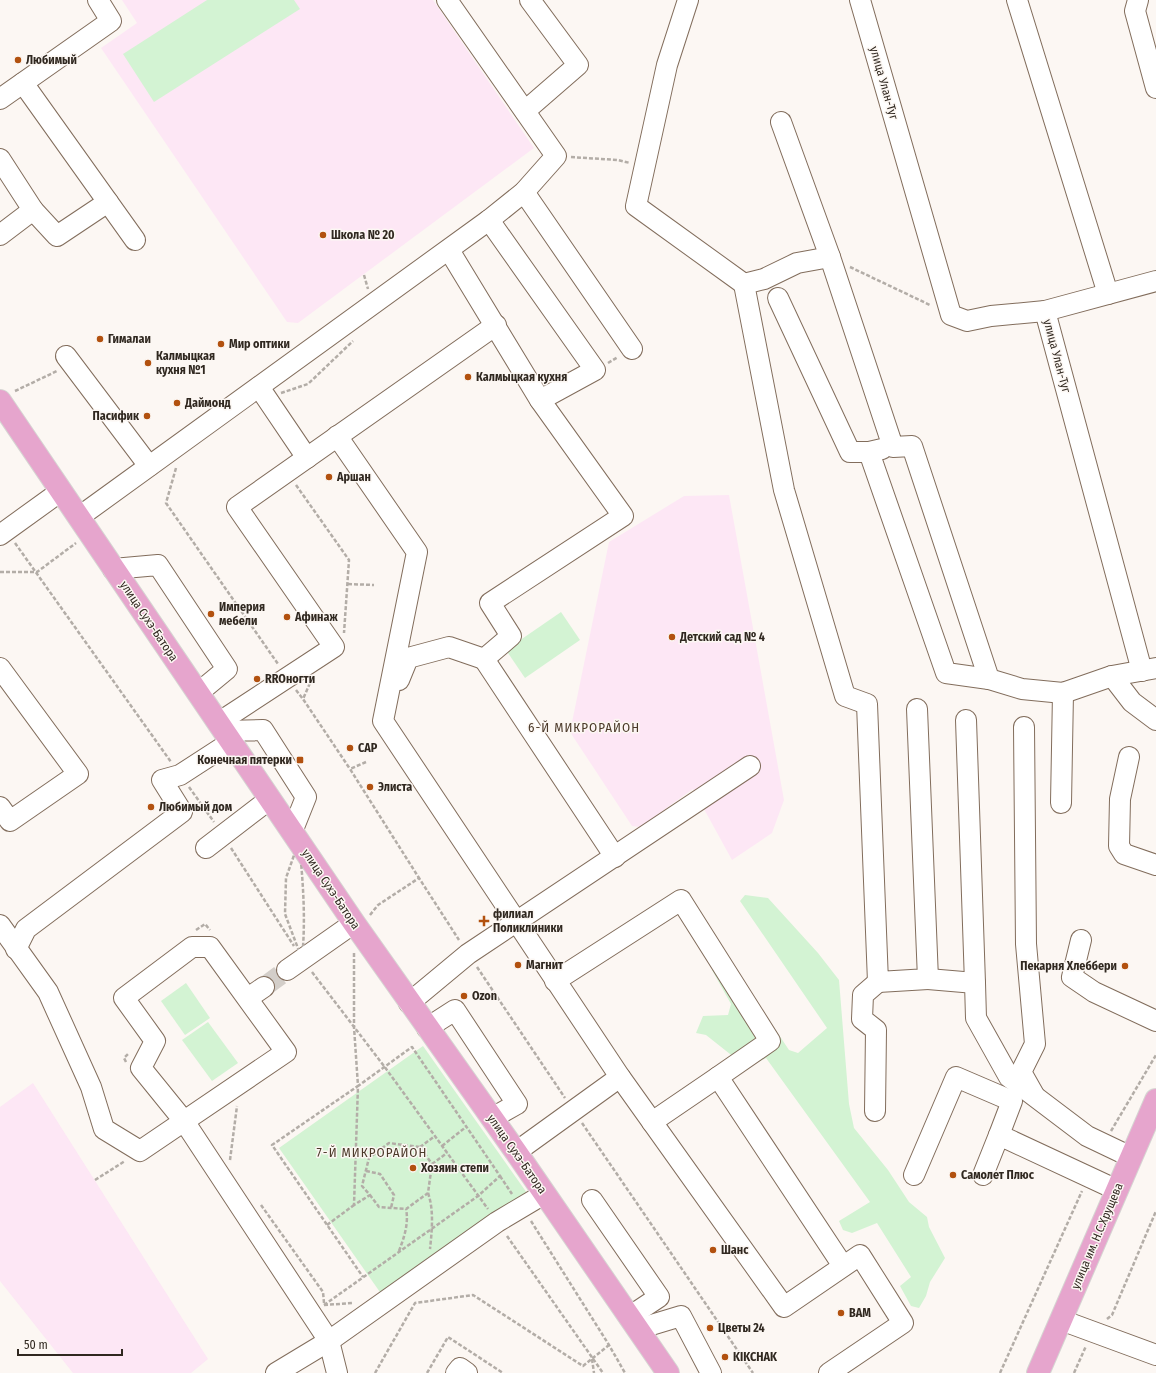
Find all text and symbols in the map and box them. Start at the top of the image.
street label: улица Улан-Туг [867,45,901,122]
place label: Любимый [26,53,77,67]
marker: Любимый [13,55,23,65]
place label: Школа № 20 [331,228,395,242]
marker: Школа № 20 [318,230,328,240]
street label: улица Улан-Туг [1040,318,1074,395]
place label: Гималаи [108,332,151,346]
marker: Гималаи [95,334,105,344]
place label: Мир оптики [229,337,290,351]
marker: Мир оптики [216,339,226,349]
place label: Калмыцкая кухня №1 [156,349,215,377]
marker: Калмыцкая кухня №1 [143,358,153,368]
place label: Калмыцкая кухня [476,370,567,384]
marker: Калмыцкая кухня [463,372,473,382]
place label: Даймонд [184,396,231,410]
marker: Даймонд [172,398,182,408]
place label: Пасифик [93,409,140,423]
marker: Пасифик [142,411,152,421]
place label: Аршан [336,470,371,484]
marker: Аршан [324,472,334,482]
street label: улица Сухэ-Батора [117,578,181,664]
place label: Империя мебели [219,600,265,628]
marker: Империя мебели [206,609,216,619]
place label: Афинаж [294,610,338,624]
marker: Афинаж [282,612,292,622]
place label: Детский сад № 4 [679,630,765,644]
marker: Детский сад № 4 [667,632,677,642]
place label: RROногти [265,672,315,686]
marker: RROногти [252,674,262,684]
district label: 6-Й МИКРОРАЙОН [528,720,640,735]
place label: САР [358,741,378,755]
marker: САР [345,743,355,753]
place label: Конечная пятерки [197,753,292,767]
marker: Конечная пятерки [295,755,305,765]
place label: Элиста [378,780,412,794]
marker: Элиста [365,782,375,792]
place label: Любимый дом [159,800,233,814]
marker: Любимый дом [146,802,156,812]
street label: улица Сухэ-Батора [299,846,363,932]
place label: филиал Поликлиники [493,907,563,935]
marker: филиал Поликлиники [478,915,490,927]
place label: Магнит [526,958,564,972]
place label: Пекарня Хлеббери [1020,959,1117,973]
marker: Магнит [513,960,523,970]
marker: Пекарня Хлеббери [1120,961,1130,971]
place label: Ozon [472,989,497,1003]
marker: Ozon [459,991,469,1001]
street label: улица Сухэ-Батора [484,1112,550,1196]
district label: 7-Й МИКРОРАЙОН [317,1145,427,1160]
place label: Хозяин степи [420,1161,489,1175]
marker: Хозяин степи [408,1163,418,1173]
place label: Самолет Плюс [961,1168,1035,1182]
marker: Самолет Плюс [948,1170,958,1180]
street label: улица им. Н.С.Хрущева [1068,1181,1126,1291]
place label: Шанс [721,1243,749,1257]
marker: Шанс [708,1245,718,1255]
place label: ВАМ [849,1306,871,1320]
marker: ВАМ [836,1308,846,1318]
place label: Цветы 24 [718,1321,765,1335]
marker: Цветы 24 [705,1323,715,1333]
scale bar [18,1331,122,1357]
text: 50 m [24,1338,48,1352]
place label: KIKCHAK [733,1350,778,1364]
marker: KIKCHAK [720,1352,730,1362]

